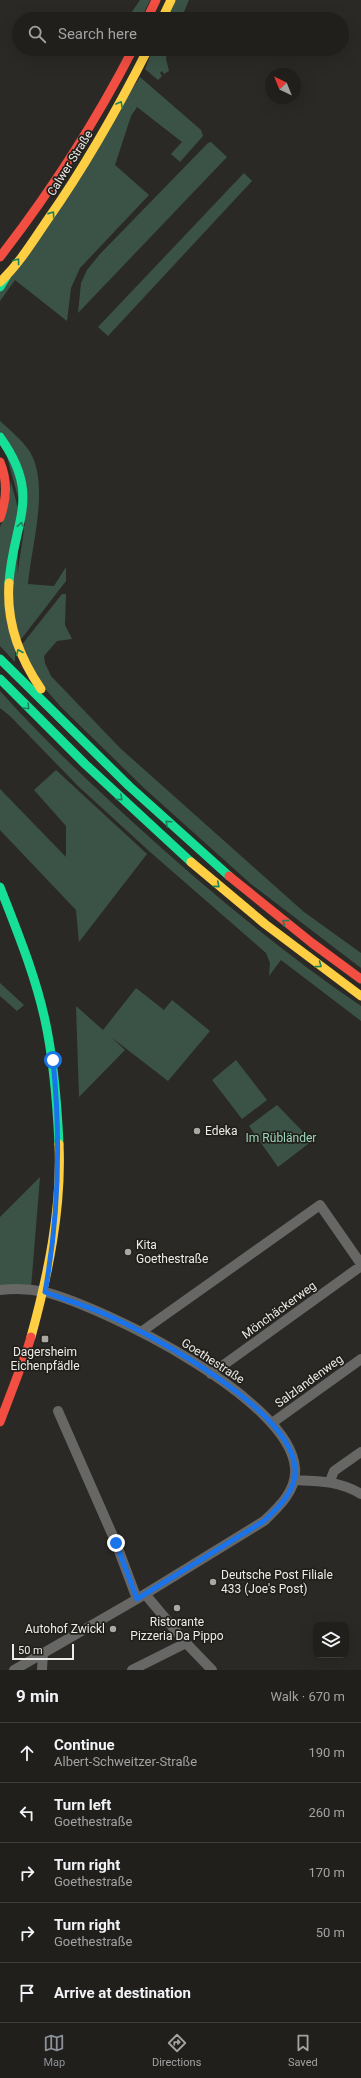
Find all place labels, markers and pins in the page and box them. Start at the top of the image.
place label: Edeka [205,1124,237,1138]
marker: Edeka [192,1126,202,1136]
place label: Kita Goethestraße [136,1238,208,1266]
marker: Kita Goethestraße [123,1247,133,1257]
marker: Dagersheim Eichenpfädle [40,1334,50,1344]
place label: Dagersheim Eichenpfädle [10,1345,80,1373]
place label: Deutsche Post Filiale 433 (Joe's Post) [221,1568,333,1596]
marker: Deutsche Post Filiale 433 (Joe's Post) [208,1577,218,1587]
marker: Ristorante Pizzeria Da Pippo [172,1603,182,1613]
place label: Ristorante Pizzeria Da Pippo [130,1615,224,1643]
place label: Autohof Zwickl [25,1622,105,1636]
marker: Autohof Zwickl [108,1624,118,1634]

